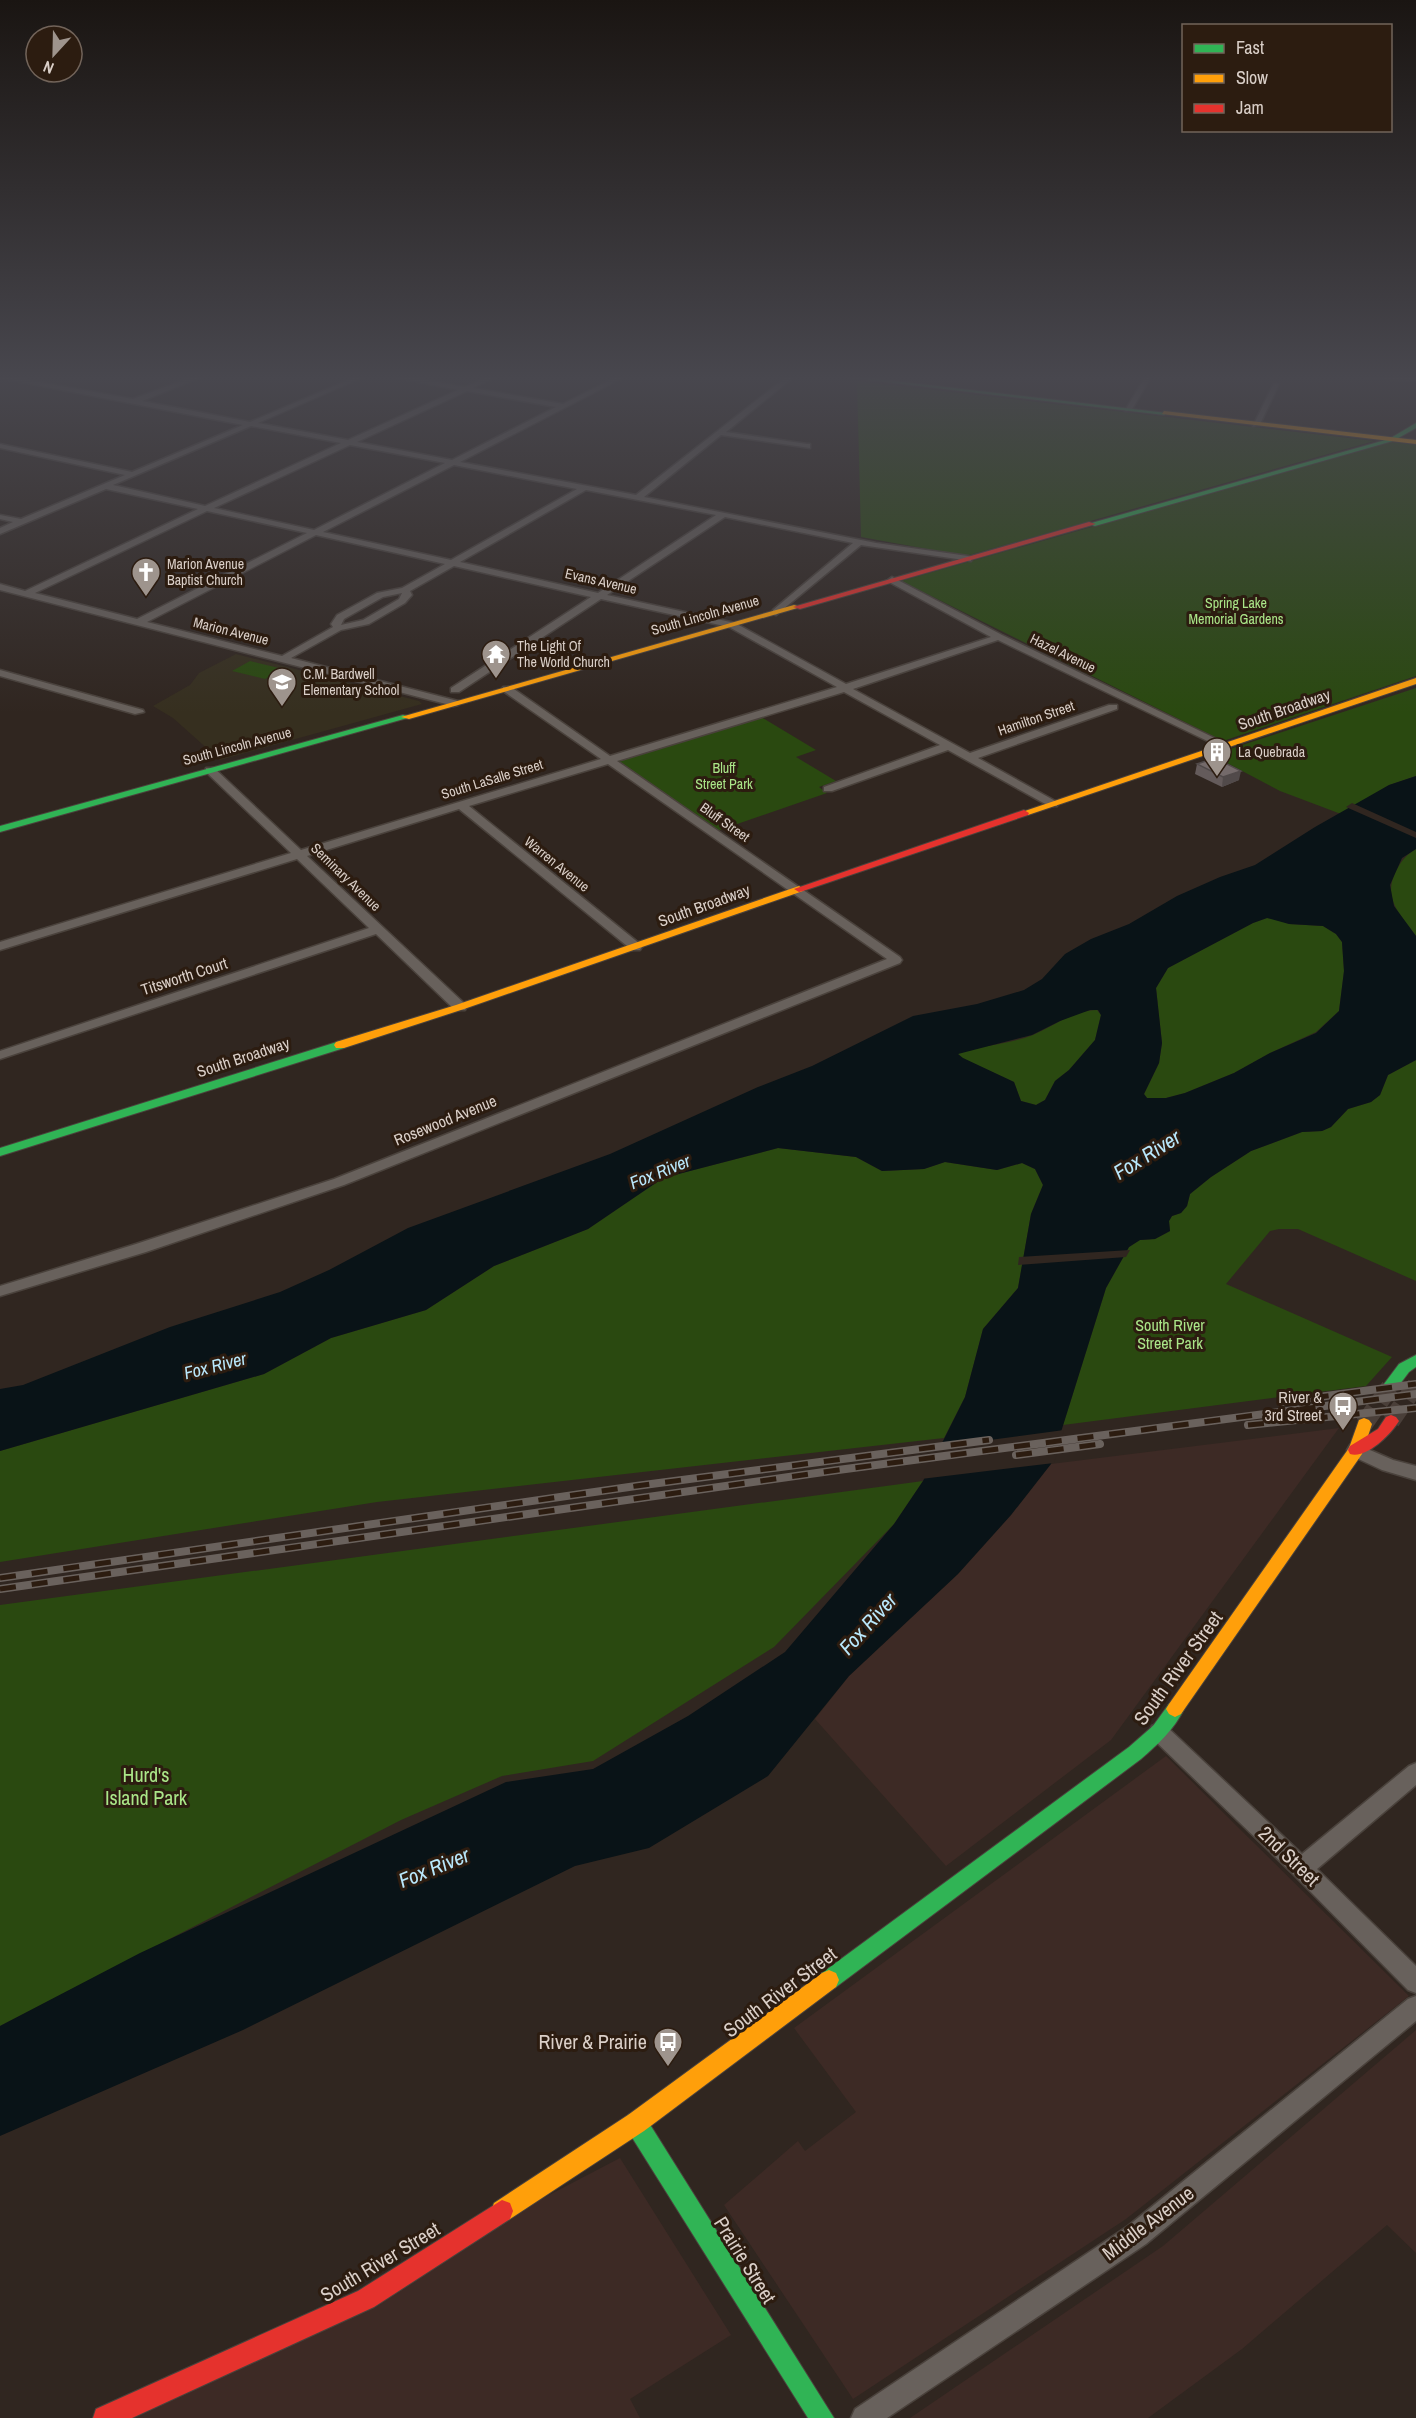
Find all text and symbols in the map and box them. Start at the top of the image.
north arrow [24,24,84,84]
legend [1182,24,1392,132]
text: Fast [1236,35,1264,60]
text: N [40,56,57,80]
text: Slow [1236,65,1268,90]
text: Jam [1236,95,1264,120]
place label: Marion Avenue Baptist Church [167,555,244,589]
church icon: Marion Avenue Baptist Church [130,556,162,598]
street label: Evans Avenue [563,564,639,598]
street label: South Lincoln Avenue [649,591,761,639]
park label: Spring Lake Memorial Gardens [1188,594,1284,628]
street label: Marion Avenue [191,613,271,649]
street label: Hazel Avenue [1027,629,1099,677]
place label: The Light Of The World Church [517,637,610,671]
temple icon: The Light Of The World Church [480,638,512,680]
place label: C.M. Bardwell Elementary School [303,665,399,699]
school or university icon: C.M. Bardwell Elementary School [266,666,298,708]
street label: South Broadway [1235,683,1334,735]
street label: Hamilton Street [995,697,1077,739]
street label: South Lincoln Avenue [181,723,293,769]
building icon: La Quebrada [1201,736,1233,778]
place label: La Quebrada [1238,743,1306,761]
street label: South LaSalle Street [439,755,545,803]
park label: Bluff Street Park [695,759,753,793]
street label: Bluff Street [697,798,753,846]
street label: Warren Avenue [521,832,593,896]
street label: Seminary Avenue [307,839,385,915]
street label: South Broadway [655,878,753,932]
street label: Titsworth Court [138,952,230,1000]
street label: South Broadway [194,1032,293,1082]
street label: Rosewood Avenue [390,1089,500,1151]
water label: Fox River [1108,1122,1187,1186]
water label: Fox River [626,1148,695,1195]
park label: South River Street Park [1135,1314,1205,1354]
water label: Fox River [181,1345,250,1385]
place label: River & 3rd Street [1264,1386,1322,1426]
bus stop icon: River & 3rd Street [1327,1390,1359,1432]
water label: Fox River [832,1586,904,1661]
street label: South River Street [1127,1605,1228,1730]
park label: Hurd's Island Park [105,1761,188,1811]
street label: 2nd Street [1253,1820,1326,1892]
water label: Fox River [394,1840,475,1895]
street label: South River Street [718,1940,842,2043]
bus stop icon: River & Prairie [652,2026,684,2068]
place label: River & Prairie [539,2028,647,2055]
street label: Middle Avenue [1096,2179,1199,2266]
street label: Prairie Street [708,2211,783,2309]
street label: South River Street [315,2215,445,2308]

